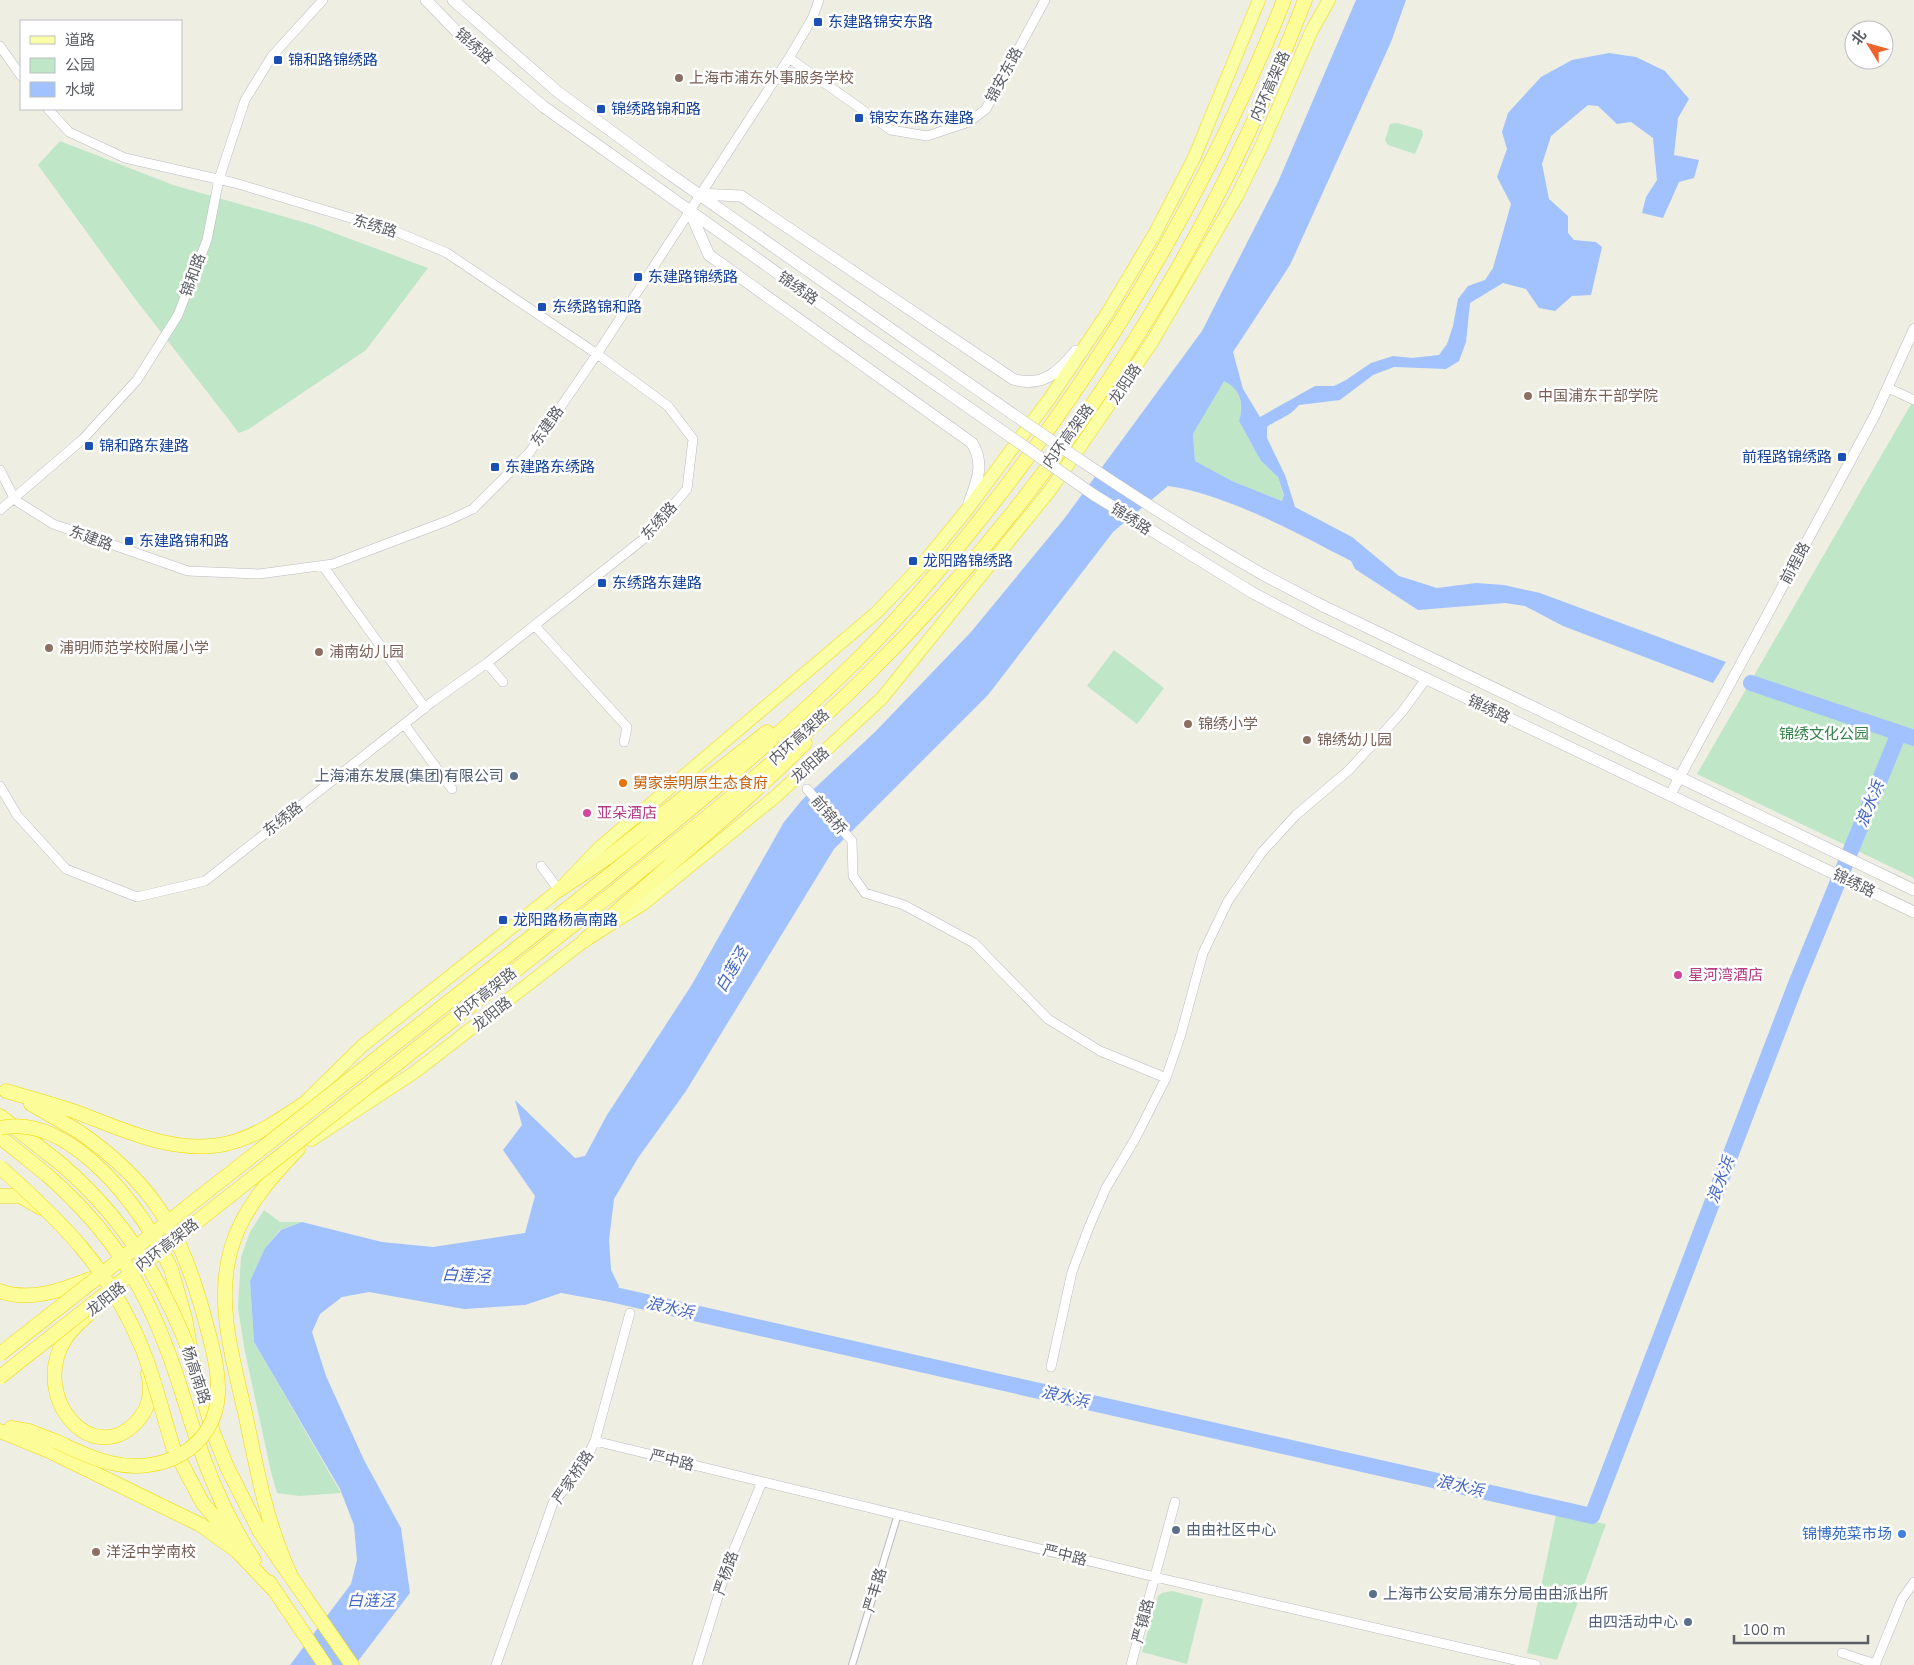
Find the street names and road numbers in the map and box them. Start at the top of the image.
street label: 锦绣路 [451,24,497,68]
street label: 锦安东路 [981,44,1027,106]
street label: 内环高架路 [1246,48,1294,124]
street label: 东绣路 [351,210,399,242]
street label: 锦和路 [176,250,210,300]
street label: 锦绣路 [774,267,822,309]
street label: 龙阳路 [1104,360,1146,408]
street label: 内环高架路 [1038,400,1098,472]
street label: 东建路 [526,402,568,450]
street label: 东绣路 [637,498,681,544]
street label: 锦绣路 [1107,498,1155,540]
street label: 东建路 [66,521,116,555]
street label: 前程路 [1776,538,1814,588]
street label: 锦绣路 [1464,690,1514,728]
street label: 内环高架路 [764,704,834,770]
street label: 龙阳路 [787,743,833,787]
street label: 前锦桥 [807,791,851,839]
street label: 东绣路 [259,797,307,841]
street label: 锦绣路 [1829,864,1879,902]
street label: 内环高架路 [449,963,521,1025]
street label: 龙阳路 [468,992,516,1036]
street label: 内环高架路 [131,1214,203,1276]
street label: 龙阳路 [82,1277,130,1321]
street label: 杨高南路 [177,1343,215,1407]
street label: 严中路 [648,1445,696,1475]
street label: 严家桥路 [548,1447,598,1507]
street label: 严中路 [1041,1540,1089,1570]
street label: 严杨路 [709,1548,743,1598]
street label: 严丰路 [859,1566,891,1614]
street label: 严镇路 [1128,1597,1158,1645]

